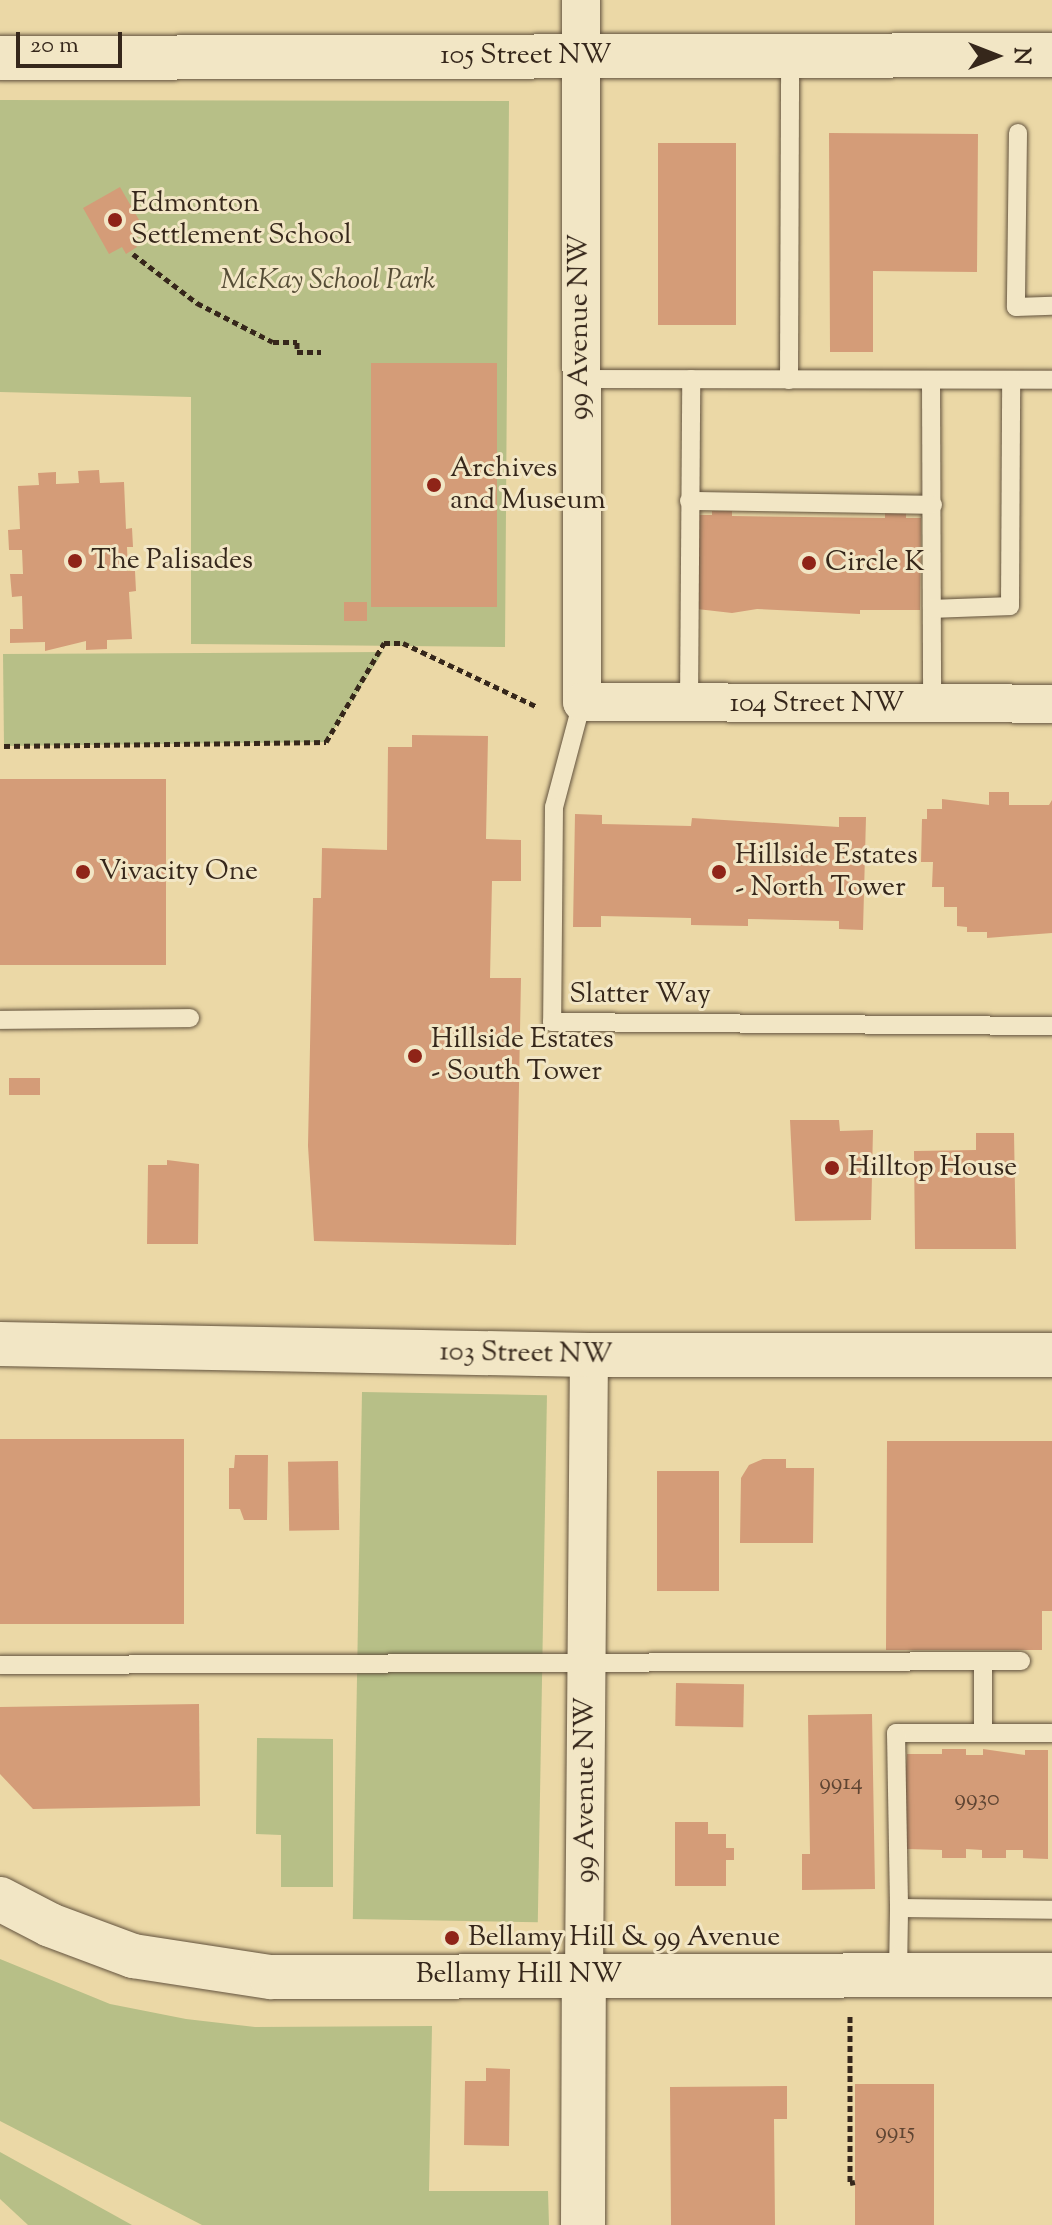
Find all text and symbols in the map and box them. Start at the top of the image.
scale bar [20,16,126,66]
north arrow [956,16,1036,96]
text: 20 m [30,29,79,63]
street label: 105 Street NW [440,39,612,73]
text: N [1004,47,1036,65]
place label: Edmonton Settlement School [131,187,352,253]
marker: Edmonton Settlement School [106,211,124,229]
street label: 99 Avenue NW [563,234,597,420]
park label: McKay School Park [221,264,435,298]
place label: Archives and Museum [450,452,606,518]
marker: Archives and Museum [425,476,443,494]
place label: The Palisades [91,544,253,578]
place label: Circle K [825,546,925,580]
marker: The Palisades [66,552,84,570]
marker: Circle K [800,554,818,572]
street label: 104 Street NW [730,687,904,721]
place label: Hillside Estates - North Tower [735,839,918,905]
place label: Vivacity One [99,855,258,889]
marker: Vivacity One [74,863,92,881]
marker: Hillside Estates - North Tower [710,863,728,881]
street label: Slatter Way [569,978,711,1012]
place label: Hillside Estates - South Tower [431,1023,614,1089]
marker: Hillside Estates - South Tower [406,1047,424,1065]
place label: Hilltop House [848,1151,1017,1185]
marker: Hilltop House [823,1159,841,1177]
street label: 103 Street NW [439,1336,613,1372]
street label: 99 Avenue NW [569,1697,603,1883]
house number: 9914 [819,1770,863,1798]
house number: 9930 [954,1786,1000,1814]
place label: Bellamy Hill & 99 Avenue [468,1921,780,1955]
marker: Bellamy Hill & 99 Avenue [443,1929,461,1947]
street label: Bellamy Hill NW [416,1958,622,1992]
house number: 9915 [875,2119,915,2147]

